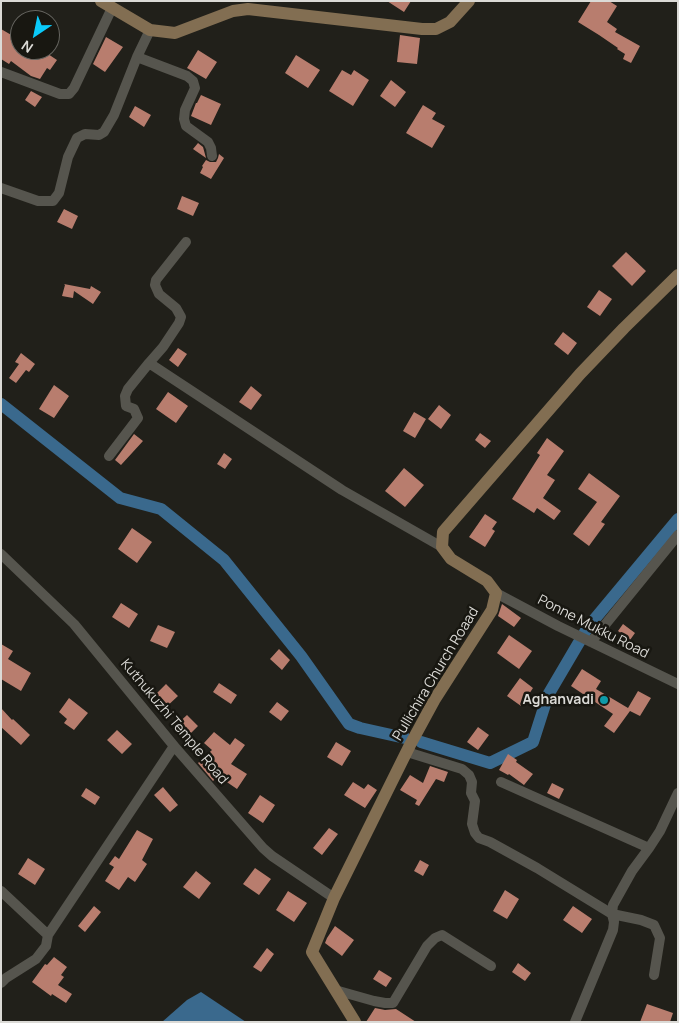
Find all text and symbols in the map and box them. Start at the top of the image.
north arrow [10,10,60,60]
text: N [17,36,36,58]
street label: Ponne Mukku Road [535,592,651,662]
street label: Pullichira Church Roaad [389,604,483,744]
street label: Kuthukuzhi Temple Road [117,656,231,788]
place label: Aghanvadi [522,692,594,708]
marker: Aghanvadi [598,694,610,706]

